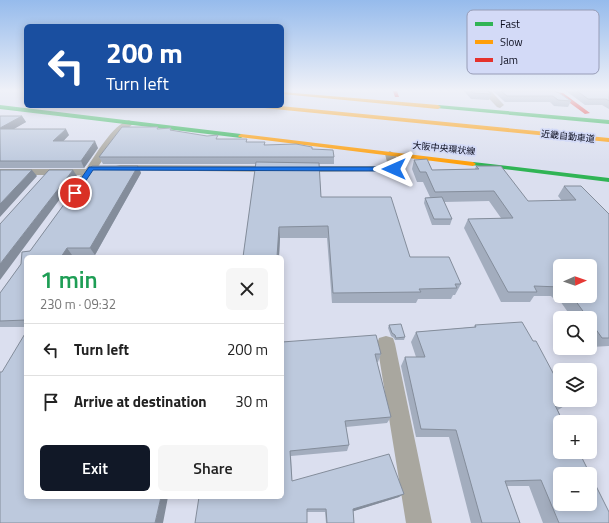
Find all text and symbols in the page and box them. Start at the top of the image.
legend [467,10,599,74]
text: Fast [500,16,520,32]
text: 200 m [106,31,183,74]
text: Slow [500,34,523,50]
icon: left [40,40,92,92]
text: Jam [500,52,518,68]
text: Turn left [106,70,169,97]
street label: 近畿自動車道 [540,127,596,145]
street label: 大阪中央環状線 [412,138,477,158]
position arrow [373,148,415,190]
pin [58,176,92,210]
icon: arrive [64,182,86,204]
north arrow [553,259,597,303]
map controls [553,259,597,511]
text: 1 min [40,261,98,297]
button: close [226,268,268,310]
text: 230 m · 09:32 [40,294,116,314]
button: search [553,311,597,355]
text: Turn left [74,338,129,361]
text: 200 m [227,338,268,361]
icon: left [40,339,62,361]
button: layers [553,363,597,407]
text: Arrive at destination [74,390,207,413]
text: 30 m [235,390,268,413]
icon: arrive [40,391,62,413]
button: + [553,415,597,459]
button: Exit [40,445,150,491]
button: Share [158,445,268,491]
button: − [553,467,597,511]

